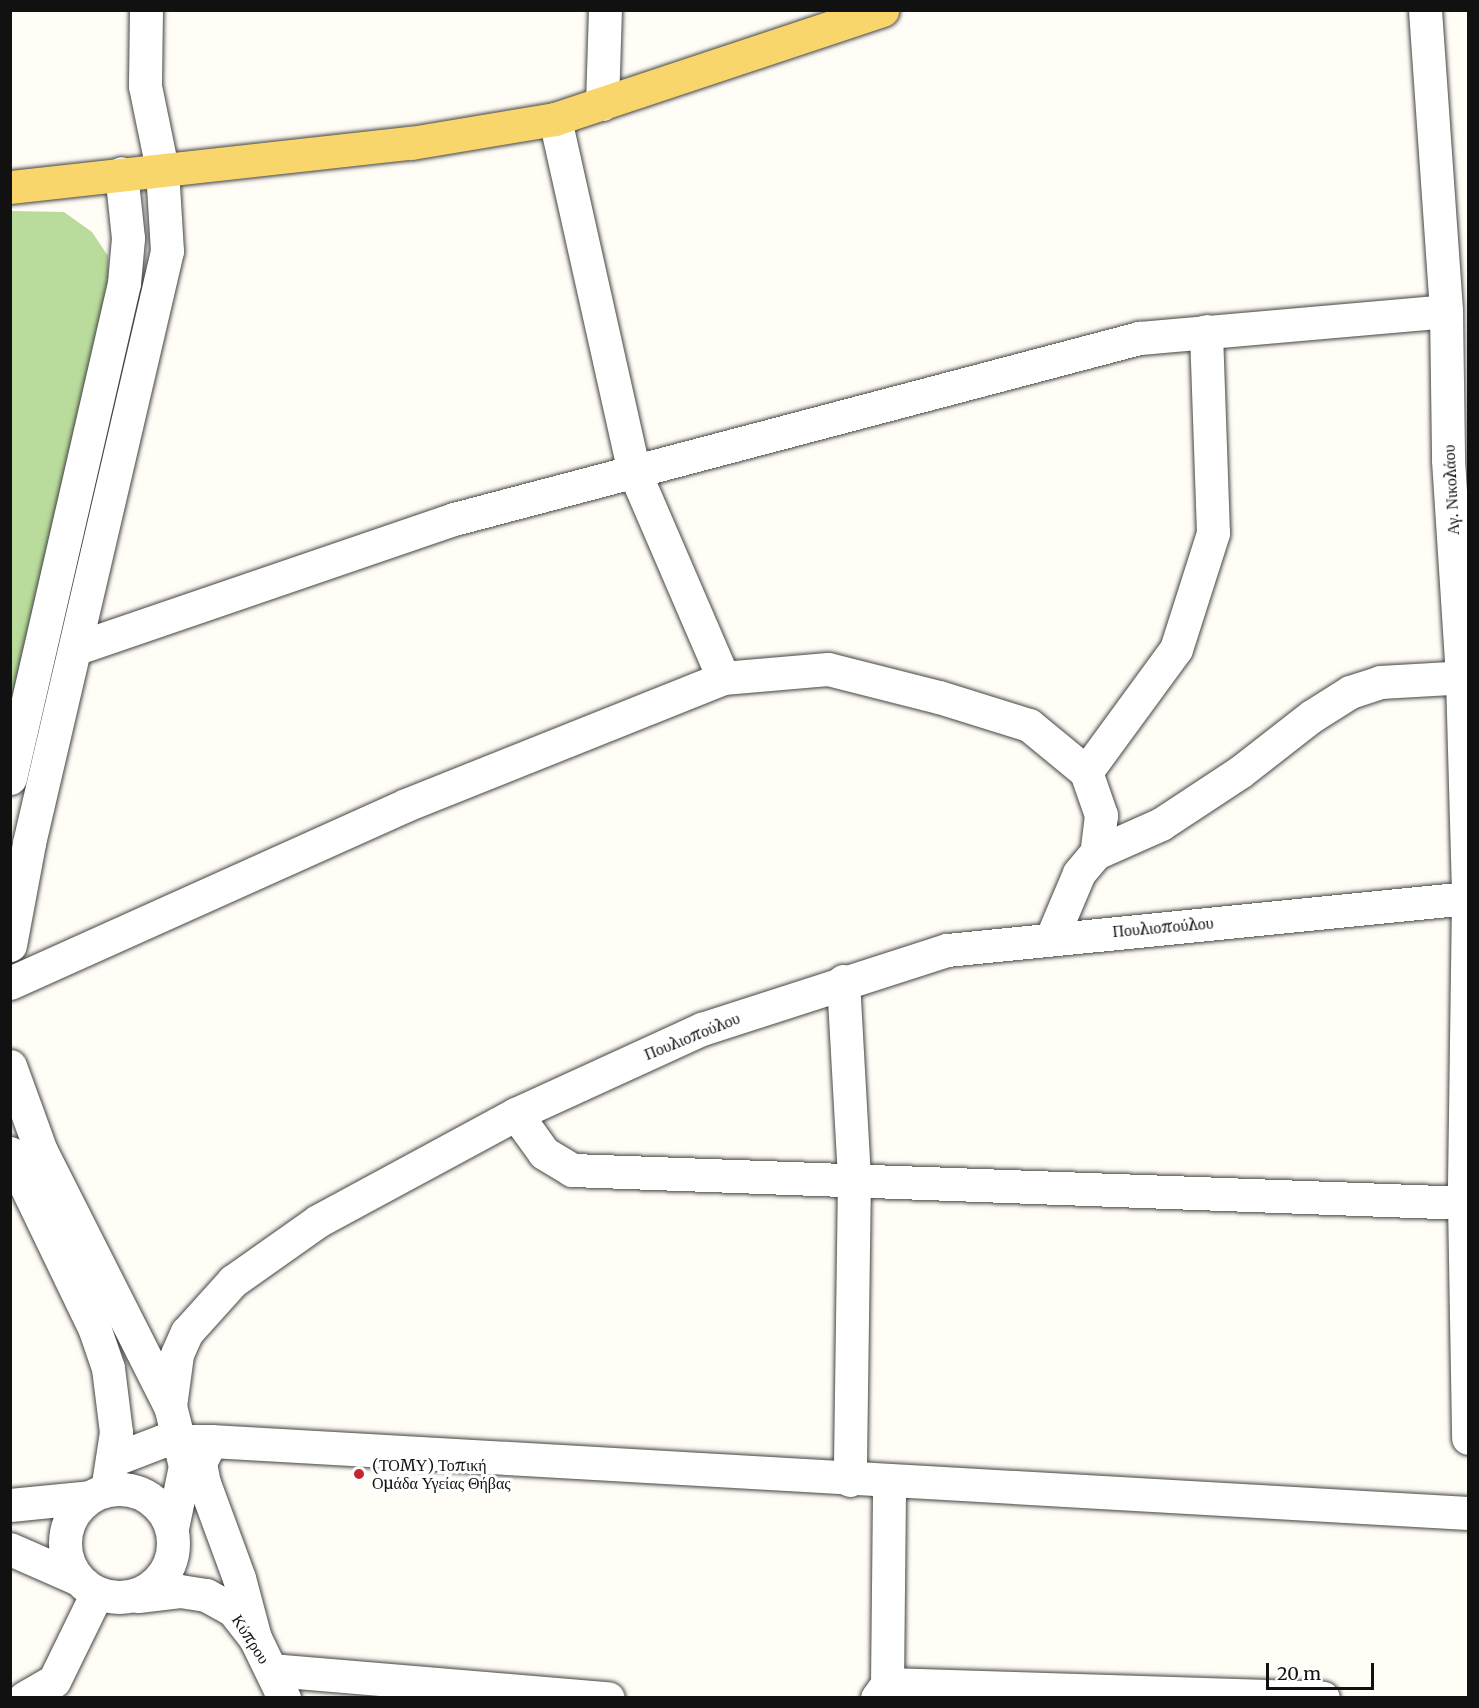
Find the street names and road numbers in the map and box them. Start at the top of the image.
street label: Αγ. Νικολάου [1439,444,1463,536]
street label: Πουλιοπούλου [1112,913,1214,941]
street label: Πουλιοπούλου [641,1008,743,1064]
street label: Κύπρου [228,1611,274,1667]

